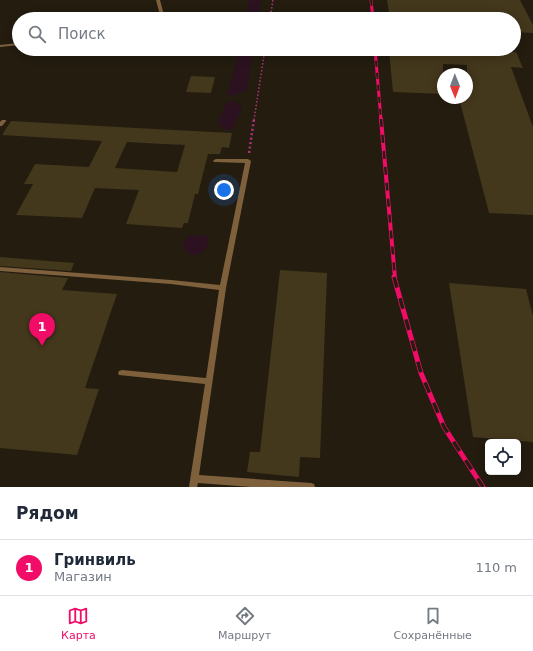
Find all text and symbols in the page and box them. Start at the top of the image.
search box [12,12,521,56]
icon: search [26,23,48,45]
text: Поиск [58,25,106,43]
north arrow [437,68,473,104]
your location [214,180,234,200]
pin: 1 [29,313,55,346]
map controls [485,439,521,475]
button: locate [485,439,521,475]
text: Рядом [16,503,79,523]
text: Гринвиль [54,551,136,569]
text: 1 [24,560,34,575]
text: 110 m [475,560,517,575]
text: Магазин [54,569,112,584]
tab: Карта [61,605,96,642]
tab: Маршрут [218,605,271,642]
tab: Сохранённые [393,605,472,642]

